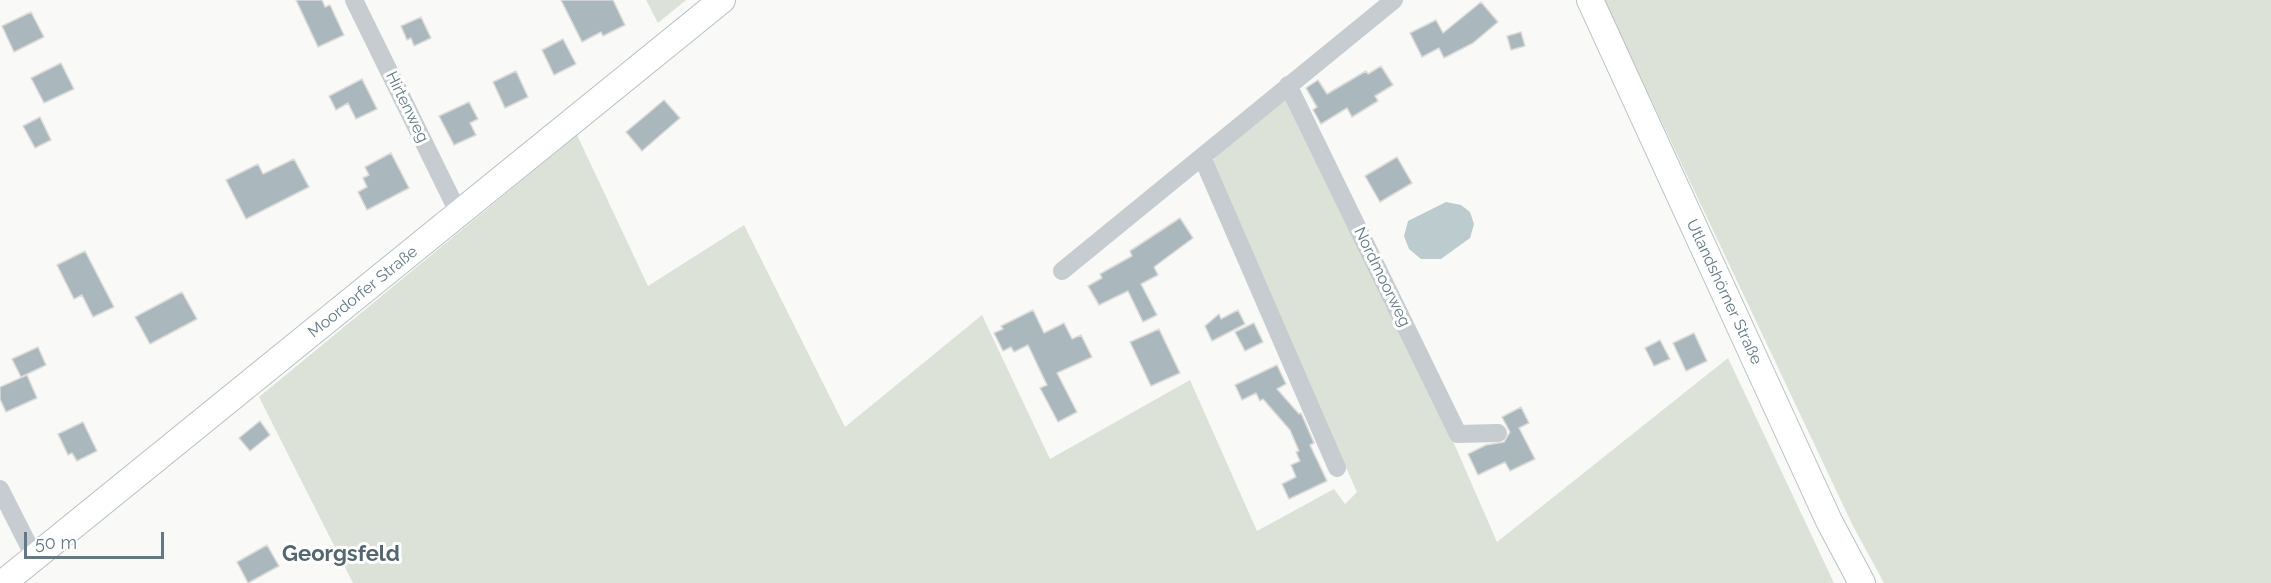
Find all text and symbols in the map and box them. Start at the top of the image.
street label: Hirtenweg [382,68,432,146]
street label: Utlandshörner Straße [1682,216,1766,368]
street label: Nordmoorweg [1350,224,1414,330]
street label: Moordorfer Straße [305,242,421,342]
scale bar [27,520,166,558]
text: 50 m [35,532,77,553]
district label: Georgsfeld [282,541,400,567]

